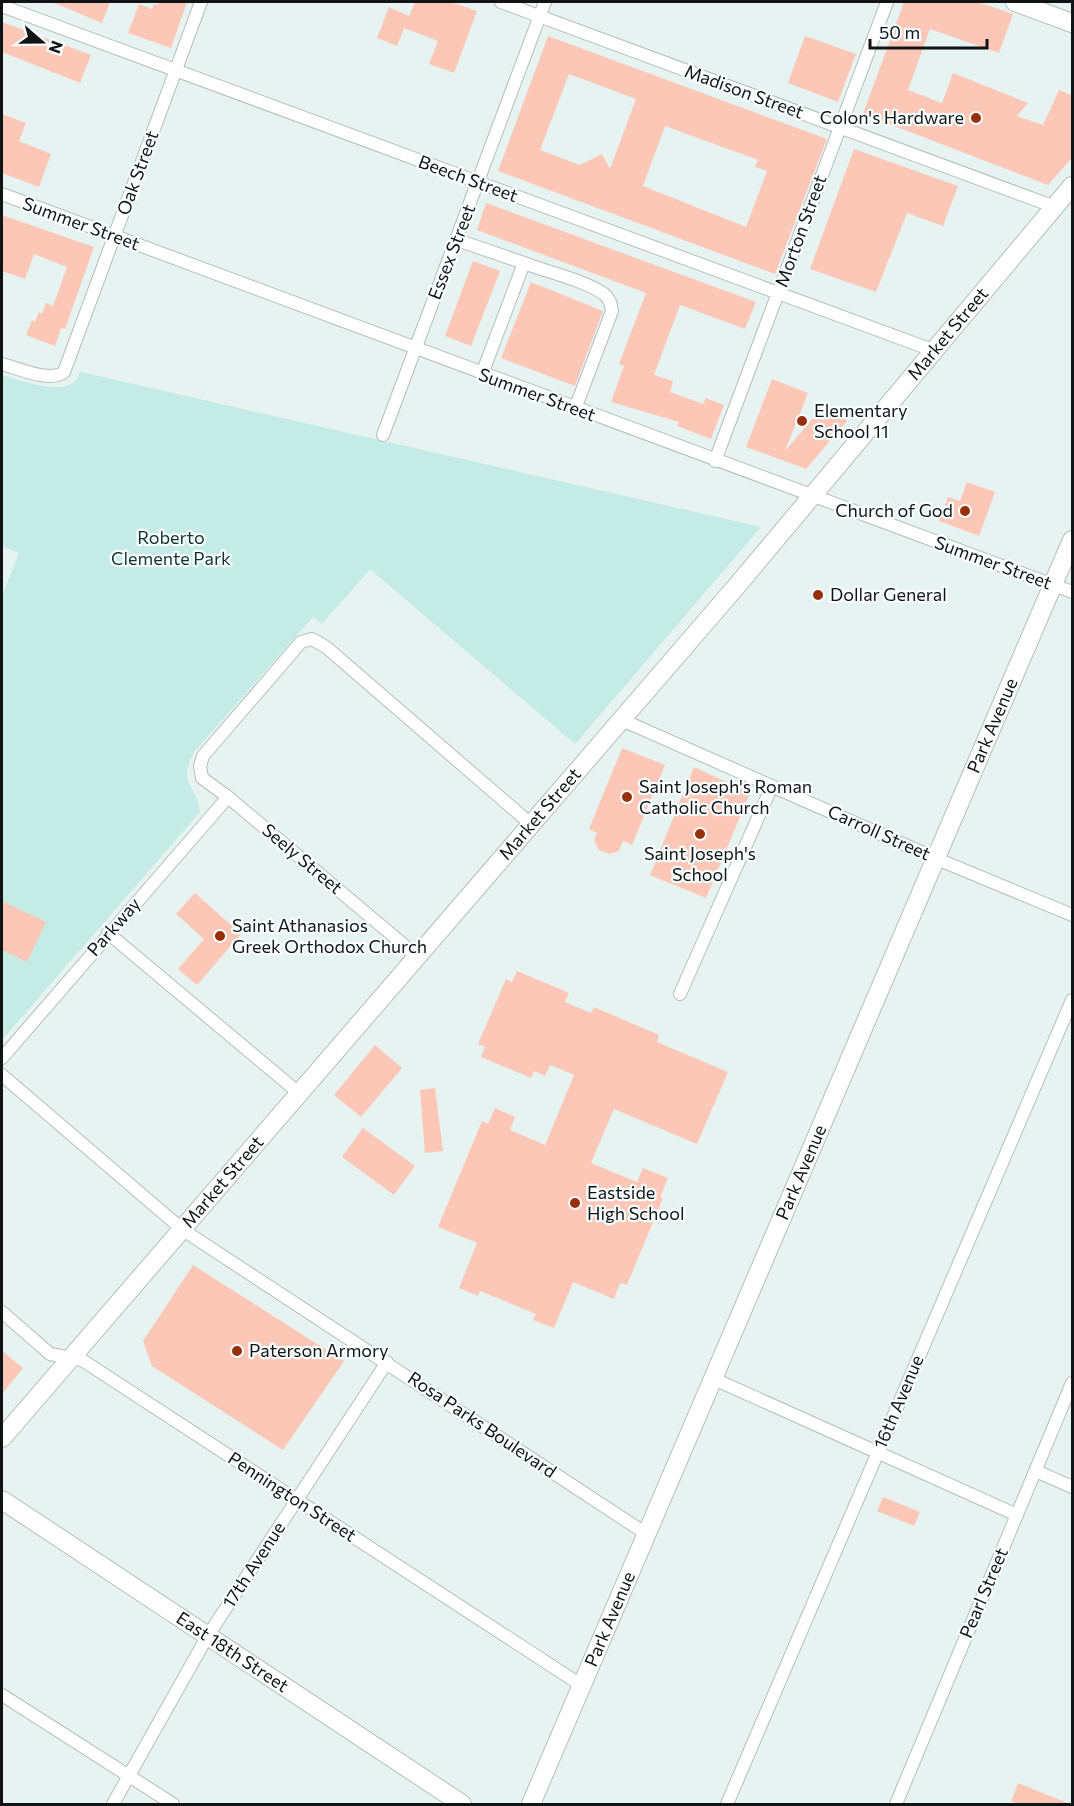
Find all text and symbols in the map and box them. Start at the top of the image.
north arrow [12,12,72,72]
scale bar [870,12,987,50]
text: 50 m [879,21,920,43]
text: N [46,38,68,56]
street label: Madison Street [682,59,807,123]
place label: Colon's Hardware [820,106,964,128]
marker: Colon's Hardware [969,111,983,125]
street label: Oak Street [112,127,162,218]
street label: Beech Street [416,150,521,206]
street label: Morton Street [770,172,831,290]
street label: Summer Street [20,192,143,254]
street label: Essex Street [423,201,479,302]
street label: Market Street [902,282,992,384]
street label: Summer Street [476,363,599,425]
place label: Elementary School 11 [814,399,908,442]
marker: Elementary School 11 [795,414,809,428]
place label: Church of God [835,499,953,521]
marker: Church of God [958,504,972,518]
park label: Roberto Clemente Park [111,526,231,569]
street label: Summer Street [932,531,1055,593]
place label: Dollar General [830,583,947,605]
marker: Dollar General [811,588,825,602]
street label: Park Avenue [962,674,1022,776]
street label: Market Street [494,763,585,864]
place label: Saint Joseph's Roman Catholic Church [639,775,812,818]
marker: Saint Joseph's Roman Catholic Church [620,790,634,804]
street label: Carroll Street [825,800,934,865]
street label: Seely Street [258,818,347,898]
marker: Saint Joseph's School [693,827,707,841]
place label: Saint Joseph's School [644,842,756,885]
street label: Parkway [82,893,145,960]
place label: Saint Athanasios Greek Orthodox Church [232,914,427,957]
marker: Saint Athanasios Greek Orthodox Church [213,929,227,943]
street label: Park Avenue [770,1121,830,1223]
street label: Market Street [176,1131,268,1232]
place label: Eastside High School [587,1181,685,1224]
marker: Eastside High School [568,1196,582,1210]
place label: Paterson Armory [249,1339,389,1361]
marker: Paterson Armory [230,1344,244,1358]
street label: 16th Avenue [868,1351,928,1452]
street label: Rosa Parks Boulevard [404,1366,561,1482]
street label: Pennington Street [224,1447,361,1546]
street label: 17th Avenue [217,1517,289,1612]
street label: Pearl Street [954,1544,1012,1641]
street label: Park Avenue [579,1568,639,1670]
street label: East 18th Street [173,1606,293,1696]

